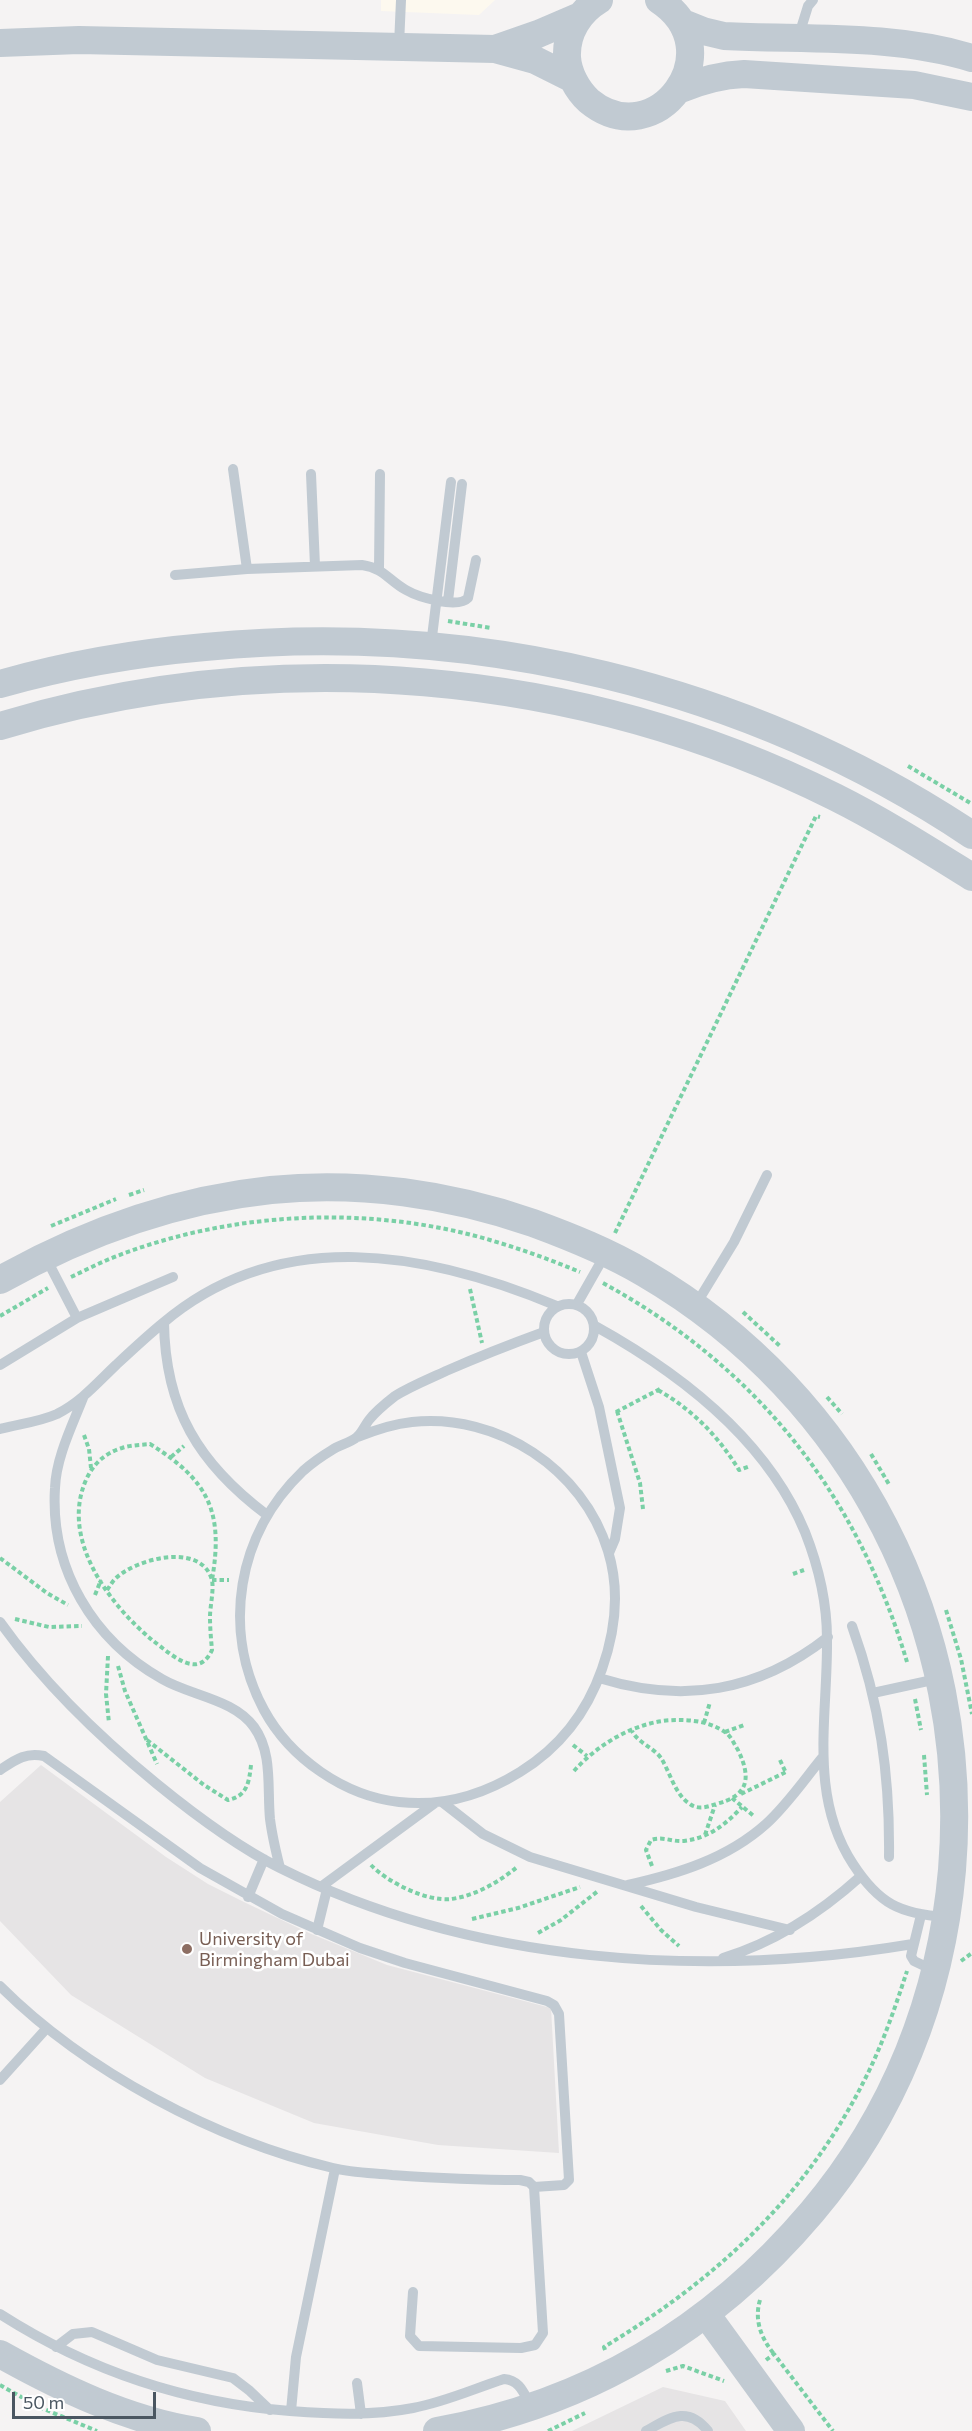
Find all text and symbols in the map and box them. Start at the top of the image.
place label: University of Birmingham Dubai [199,1928,350,1970]
marker: University of Birmingham Dubai [180,1942,194,1956]
scale bar [15,2380,159,2418]
text: 50 m [23,2391,64,2413]

